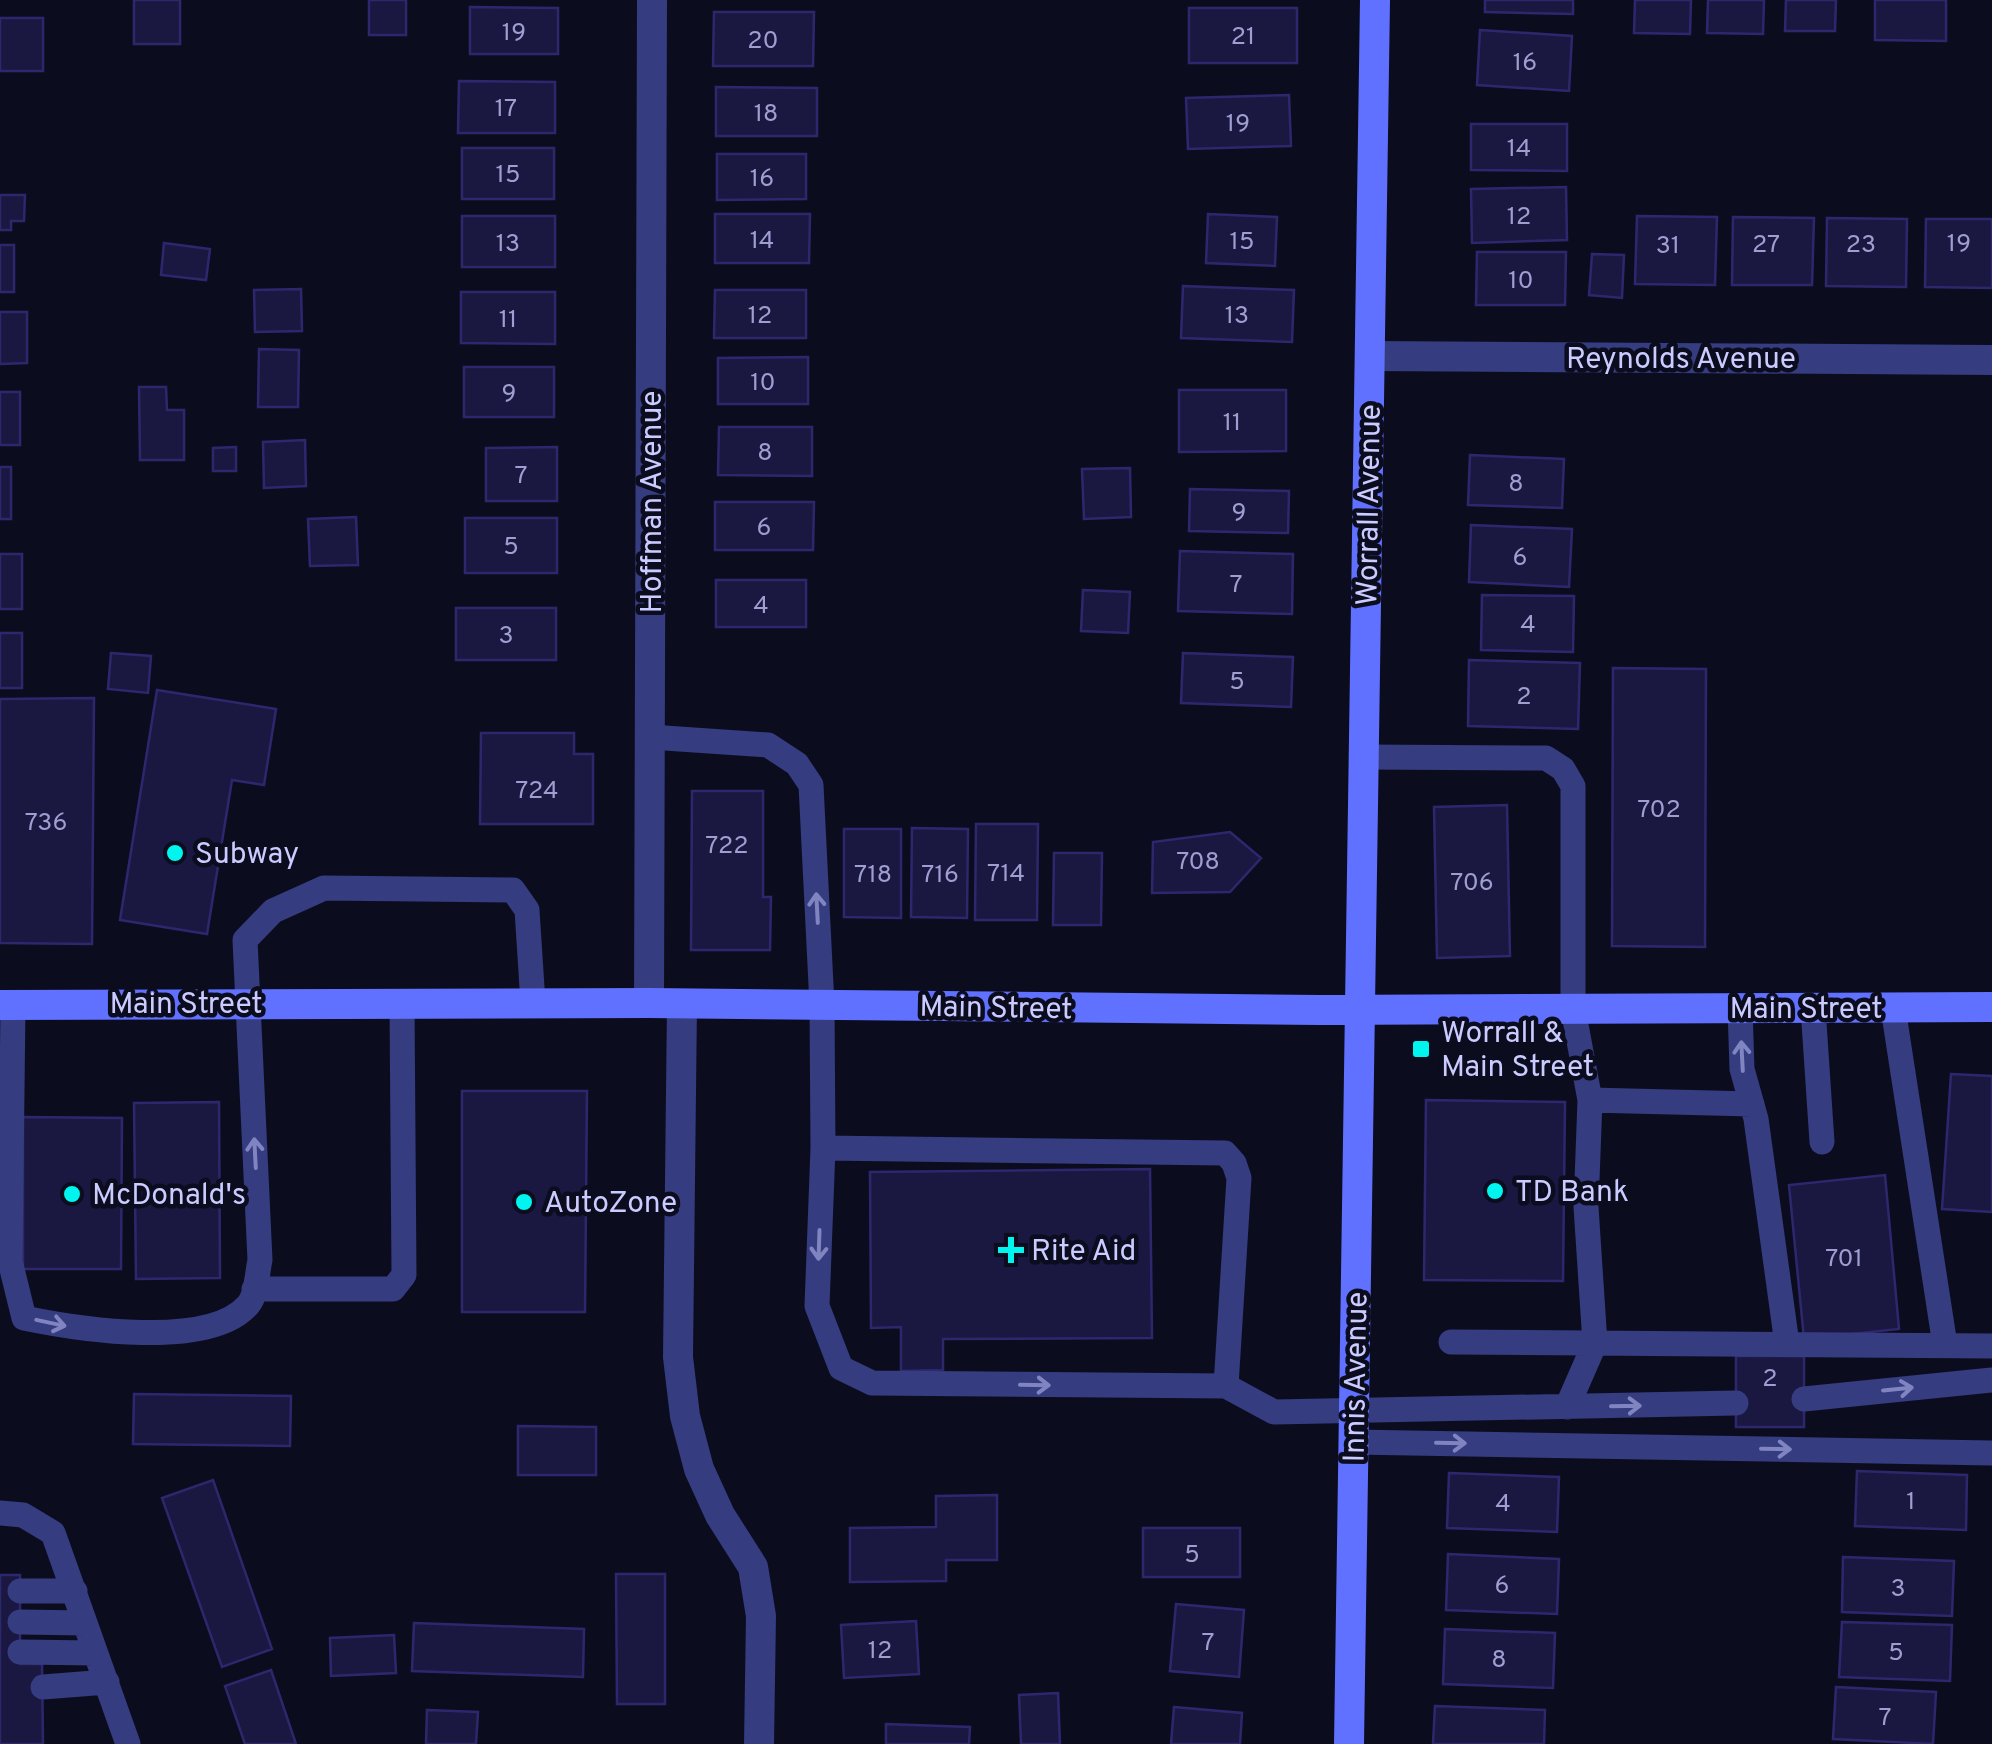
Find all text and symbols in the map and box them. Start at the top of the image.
house number: 19 [502,18,526,50]
house number: 21 [1231,22,1255,54]
house number: 20 [747,26,779,58]
house number: 16 [1513,48,1537,80]
house number: 17 [495,94,517,126]
house number: 18 [754,99,778,131]
house number: 19 [1226,109,1250,141]
house number: 14 [1507,134,1531,166]
house number: 15 [496,160,520,192]
house number: 16 [750,164,774,196]
house number: 12 [1507,202,1531,234]
house number: 14 [750,226,774,258]
house number: 15 [1230,227,1254,259]
house number: 13 [496,229,520,261]
house number: 19 [1947,229,1971,261]
house number: 27 [1752,230,1780,262]
house number: 23 [1846,230,1876,262]
house number: 31 [1656,231,1680,263]
house number: 10 [1508,266,1534,298]
house number: 12 [748,301,772,333]
house number: 13 [1225,301,1249,333]
house number: 11 [499,305,517,337]
street label: Reynolds Avenue [1566,342,1796,379]
house number: 10 [750,368,776,400]
house number: 9 [502,379,516,411]
street label: Hoffman Avenue [635,391,672,613]
street label: Worrall Avenue [1350,404,1391,606]
house number: 11 [1223,408,1241,440]
house number: 8 [757,438,773,470]
house number: 7 [514,461,528,493]
house number: 8 [1508,469,1524,501]
house number: 9 [1232,498,1246,530]
house number: 6 [757,513,771,545]
house number: 5 [503,532,519,564]
house number: 6 [1513,543,1527,575]
house number: 7 [1229,570,1243,602]
house number: 4 [753,591,769,623]
house number: 4 [1520,610,1536,642]
house number: 3 [498,621,514,653]
house number: 5 [1229,667,1245,699]
house number: 2 [1516,682,1532,714]
house number: 724 [515,776,559,808]
house number: 702 [1637,795,1681,827]
house number: 736 [25,808,67,840]
house number: 722 [705,831,749,863]
place label: Subway [195,837,299,874]
marker: Subway [164,842,186,864]
house number: 708 [1176,847,1220,879]
house number: 714 [987,859,1025,891]
house number: 718 [854,860,892,892]
house number: 716 [921,860,959,892]
house number: 706 [1450,868,1494,900]
one-way arrow [807,892,826,924]
street label: Main Street [109,987,263,1024]
street label: Main Street [919,990,1073,1029]
street label: Main Street [1729,992,1883,1029]
place label: Worrall & Main Street [1441,1016,1594,1087]
marker: Worrall & Main Street [1410,1038,1432,1060]
one-way arrow [1732,1041,1751,1073]
one-way arrow [245,1137,264,1169]
place label: TD Bank [1515,1175,1629,1212]
place label: McDonald's [92,1178,246,1215]
marker: TD Bank [1484,1180,1506,1202]
marker: McDonald's [61,1183,83,1205]
place label: AutoZone [544,1186,677,1223]
marker: AutoZone [513,1191,535,1213]
one-way arrow [810,1228,829,1260]
place label: Rite Aid [1031,1234,1136,1271]
marker: Rite Aid [1000,1239,1022,1261]
house number: 701 [1825,1244,1863,1276]
street label: Innis Avenue [1338,1291,1377,1463]
one-way arrow [34,1315,66,1334]
house number: 2 [1762,1364,1778,1396]
one-way arrow [1018,1376,1050,1394]
one-way arrow [1881,1379,1913,1398]
one-way arrow [1610,1396,1642,1415]
one-way arrow [1434,1434,1466,1453]
one-way arrow [1759,1440,1791,1459]
house number: 1 [1906,1487,1916,1519]
house number: 4 [1495,1489,1511,1521]
house number: 5 [1184,1540,1200,1572]
house number: 6 [1495,1571,1509,1603]
house number: 3 [1890,1574,1906,1606]
house number: 7 [1201,1628,1215,1660]
house number: 12 [868,1636,892,1668]
house number: 5 [1888,1638,1904,1670]
house number: 8 [1491,1645,1507,1677]
house number: 7 [1878,1703,1892,1735]

